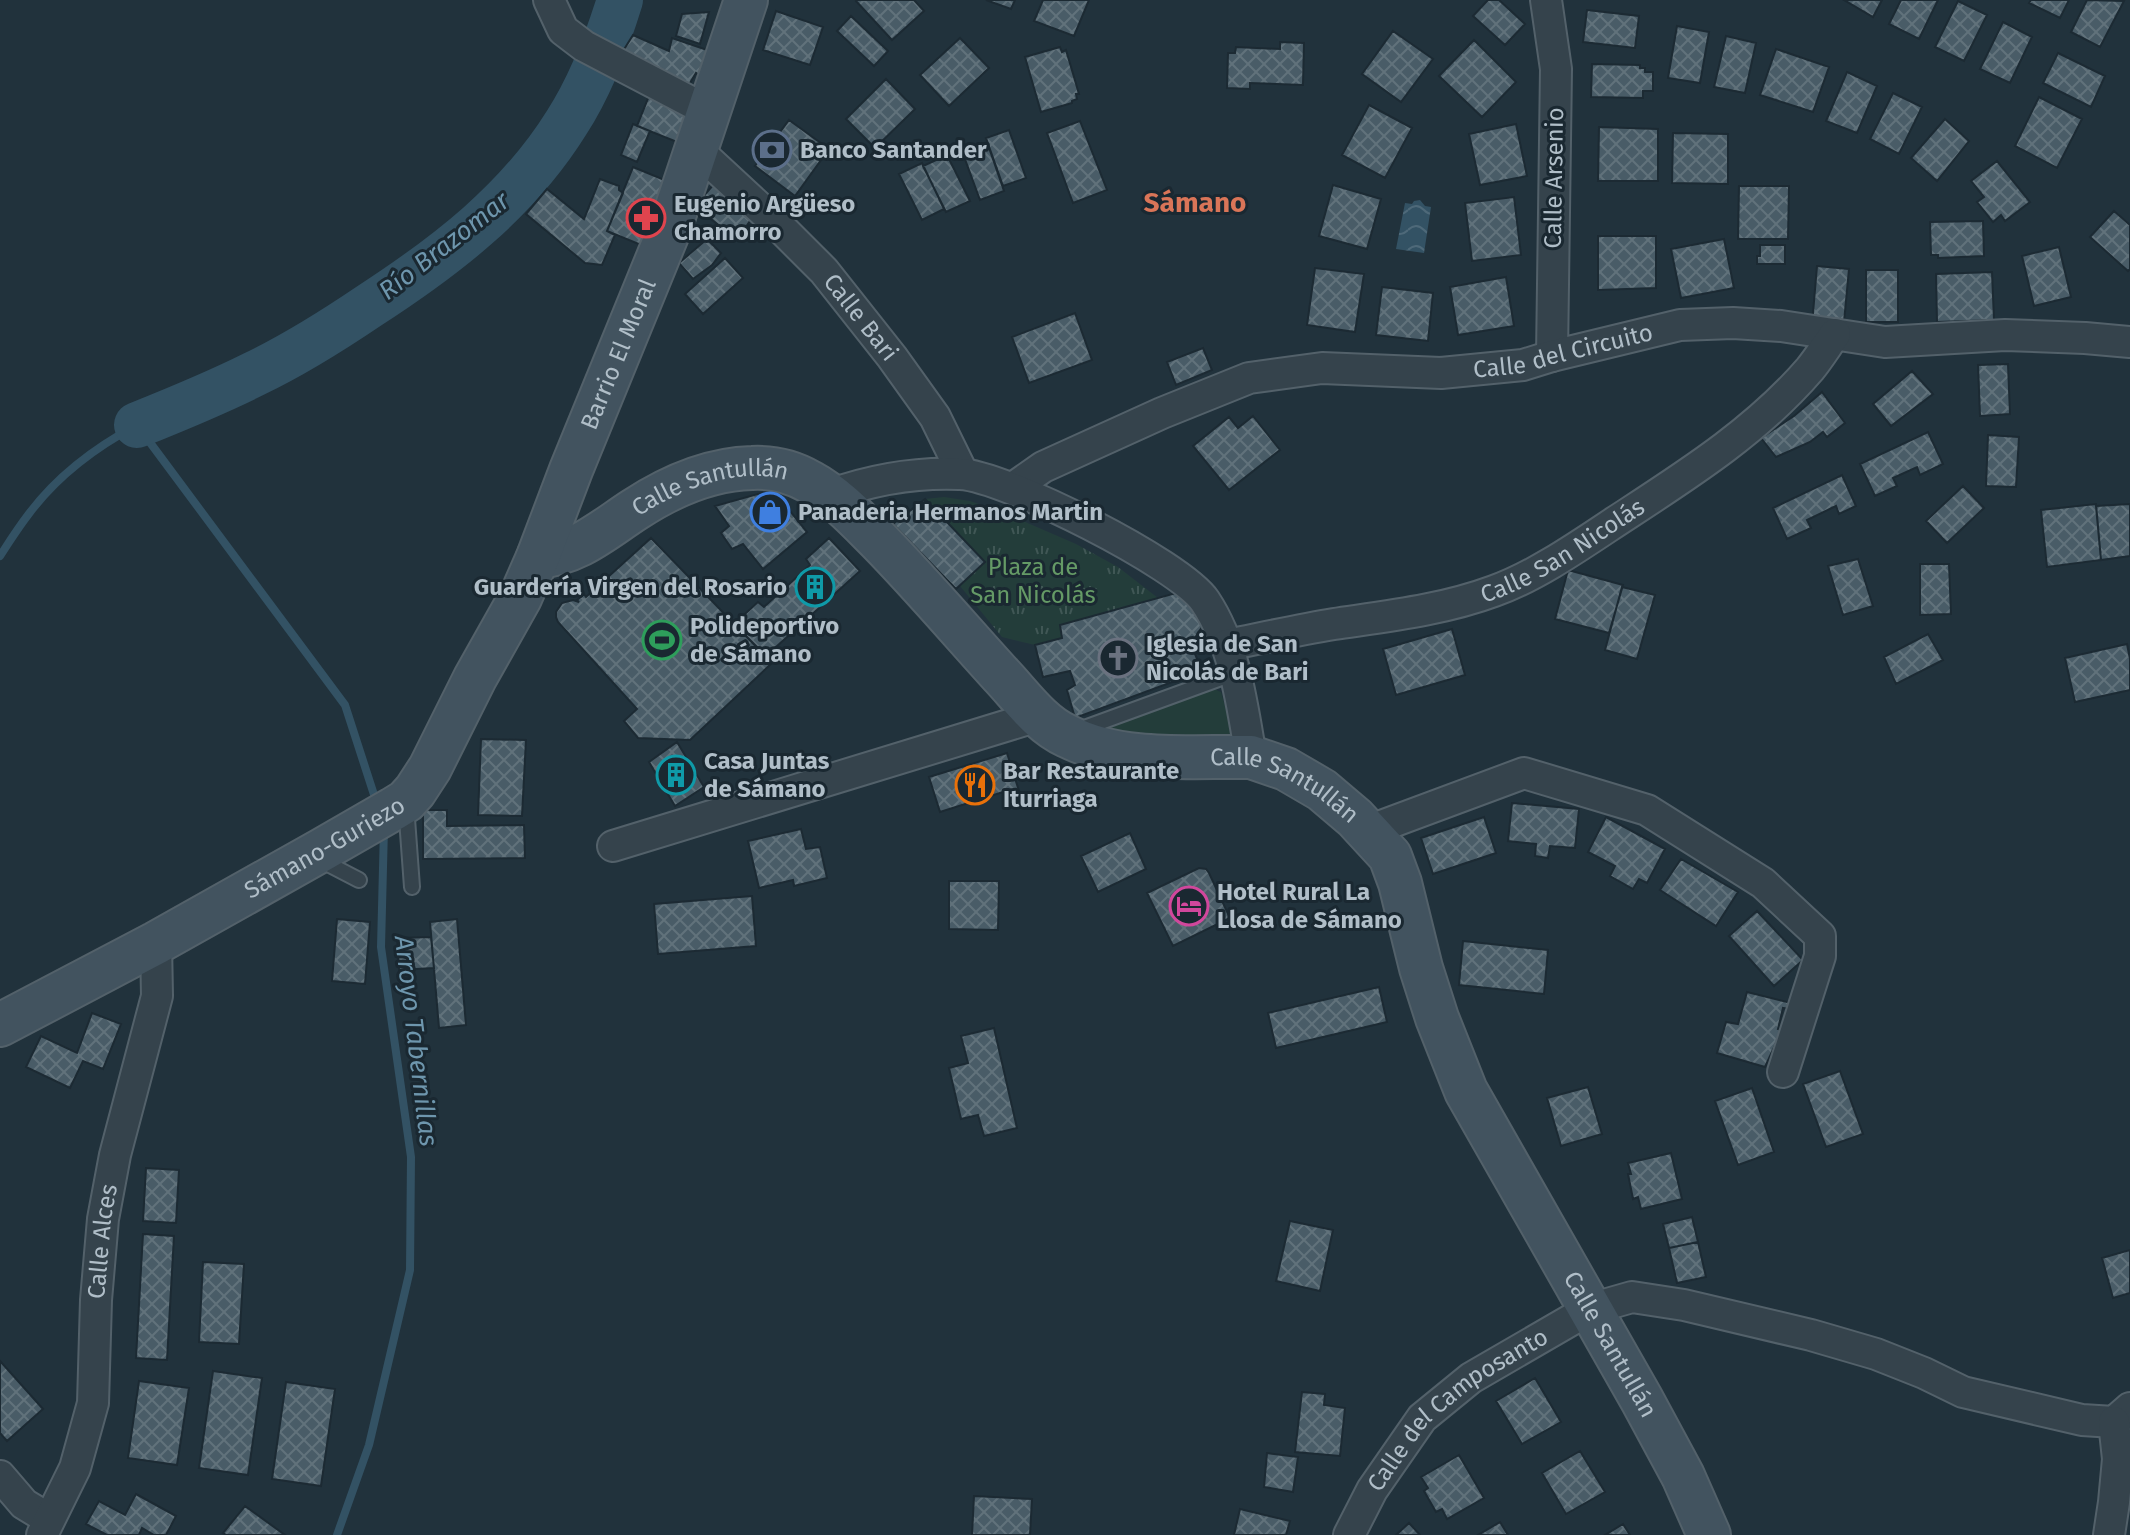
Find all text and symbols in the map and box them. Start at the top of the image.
street label: Calle Arsenio [1539,107,1569,249]
bank icon: Banco Santander [751,129,793,171]
place label: Banco Santander [800,136,987,164]
water label: Río Brazomar [373,185,516,307]
district label: Sámano [1144,186,1246,219]
place label: Eugenio Argüeso Chamorro [674,190,855,246]
pharmacy icon: Eugenio Argüeso Chamorro [625,197,667,239]
street label: Calle Bari [818,268,904,367]
street label: Barrio El Moral [575,275,662,434]
street label: Calle del Circuito [1472,318,1656,384]
street label: Calle Santullán [627,454,792,522]
shop icon: Panaderia Hermanos Martin [749,491,791,533]
street label: Calle San Nicolás [1477,493,1650,609]
place label: Panaderia Hermanos Martin [798,498,1103,526]
park label: Plaza de San Nicolás [970,553,1096,609]
building icon: Guardería Virgen del Rosario [794,566,836,608]
place label: Guardería Virgen del Rosario [474,573,787,601]
place label: Polideportivo de Sámano [690,612,839,668]
sports icon: Polideportivo de Sámano [641,619,683,661]
place label: Iglesia de San Nicolás de Bari [1146,630,1309,686]
church icon: Iglesia de San Nicolás de Bari [1097,637,1139,679]
street label: Calle Santullán [1210,743,1364,829]
place label: Casa Juntas de Sámano [704,747,830,803]
building icon: Casa Juntas de Sámano [655,754,697,796]
place label: Bar Restaurante Iturriaga [1003,757,1179,813]
restaurant icon: Bar Restaurante Iturriaga [954,764,996,806]
street label: Sámano-Guriezo [240,791,410,904]
place label: Hotel Rural La Llosa de Sámano [1217,878,1402,934]
hotel icon: Hotel Rural La Llosa de Sámano [1168,885,1210,927]
water label: Arroyo Tabernillas [388,933,444,1148]
street label: Calle Alces [82,1182,123,1300]
street label: Calle Santullán [1558,1266,1663,1422]
street label: Calle del Camposanto [1361,1322,1553,1497]

